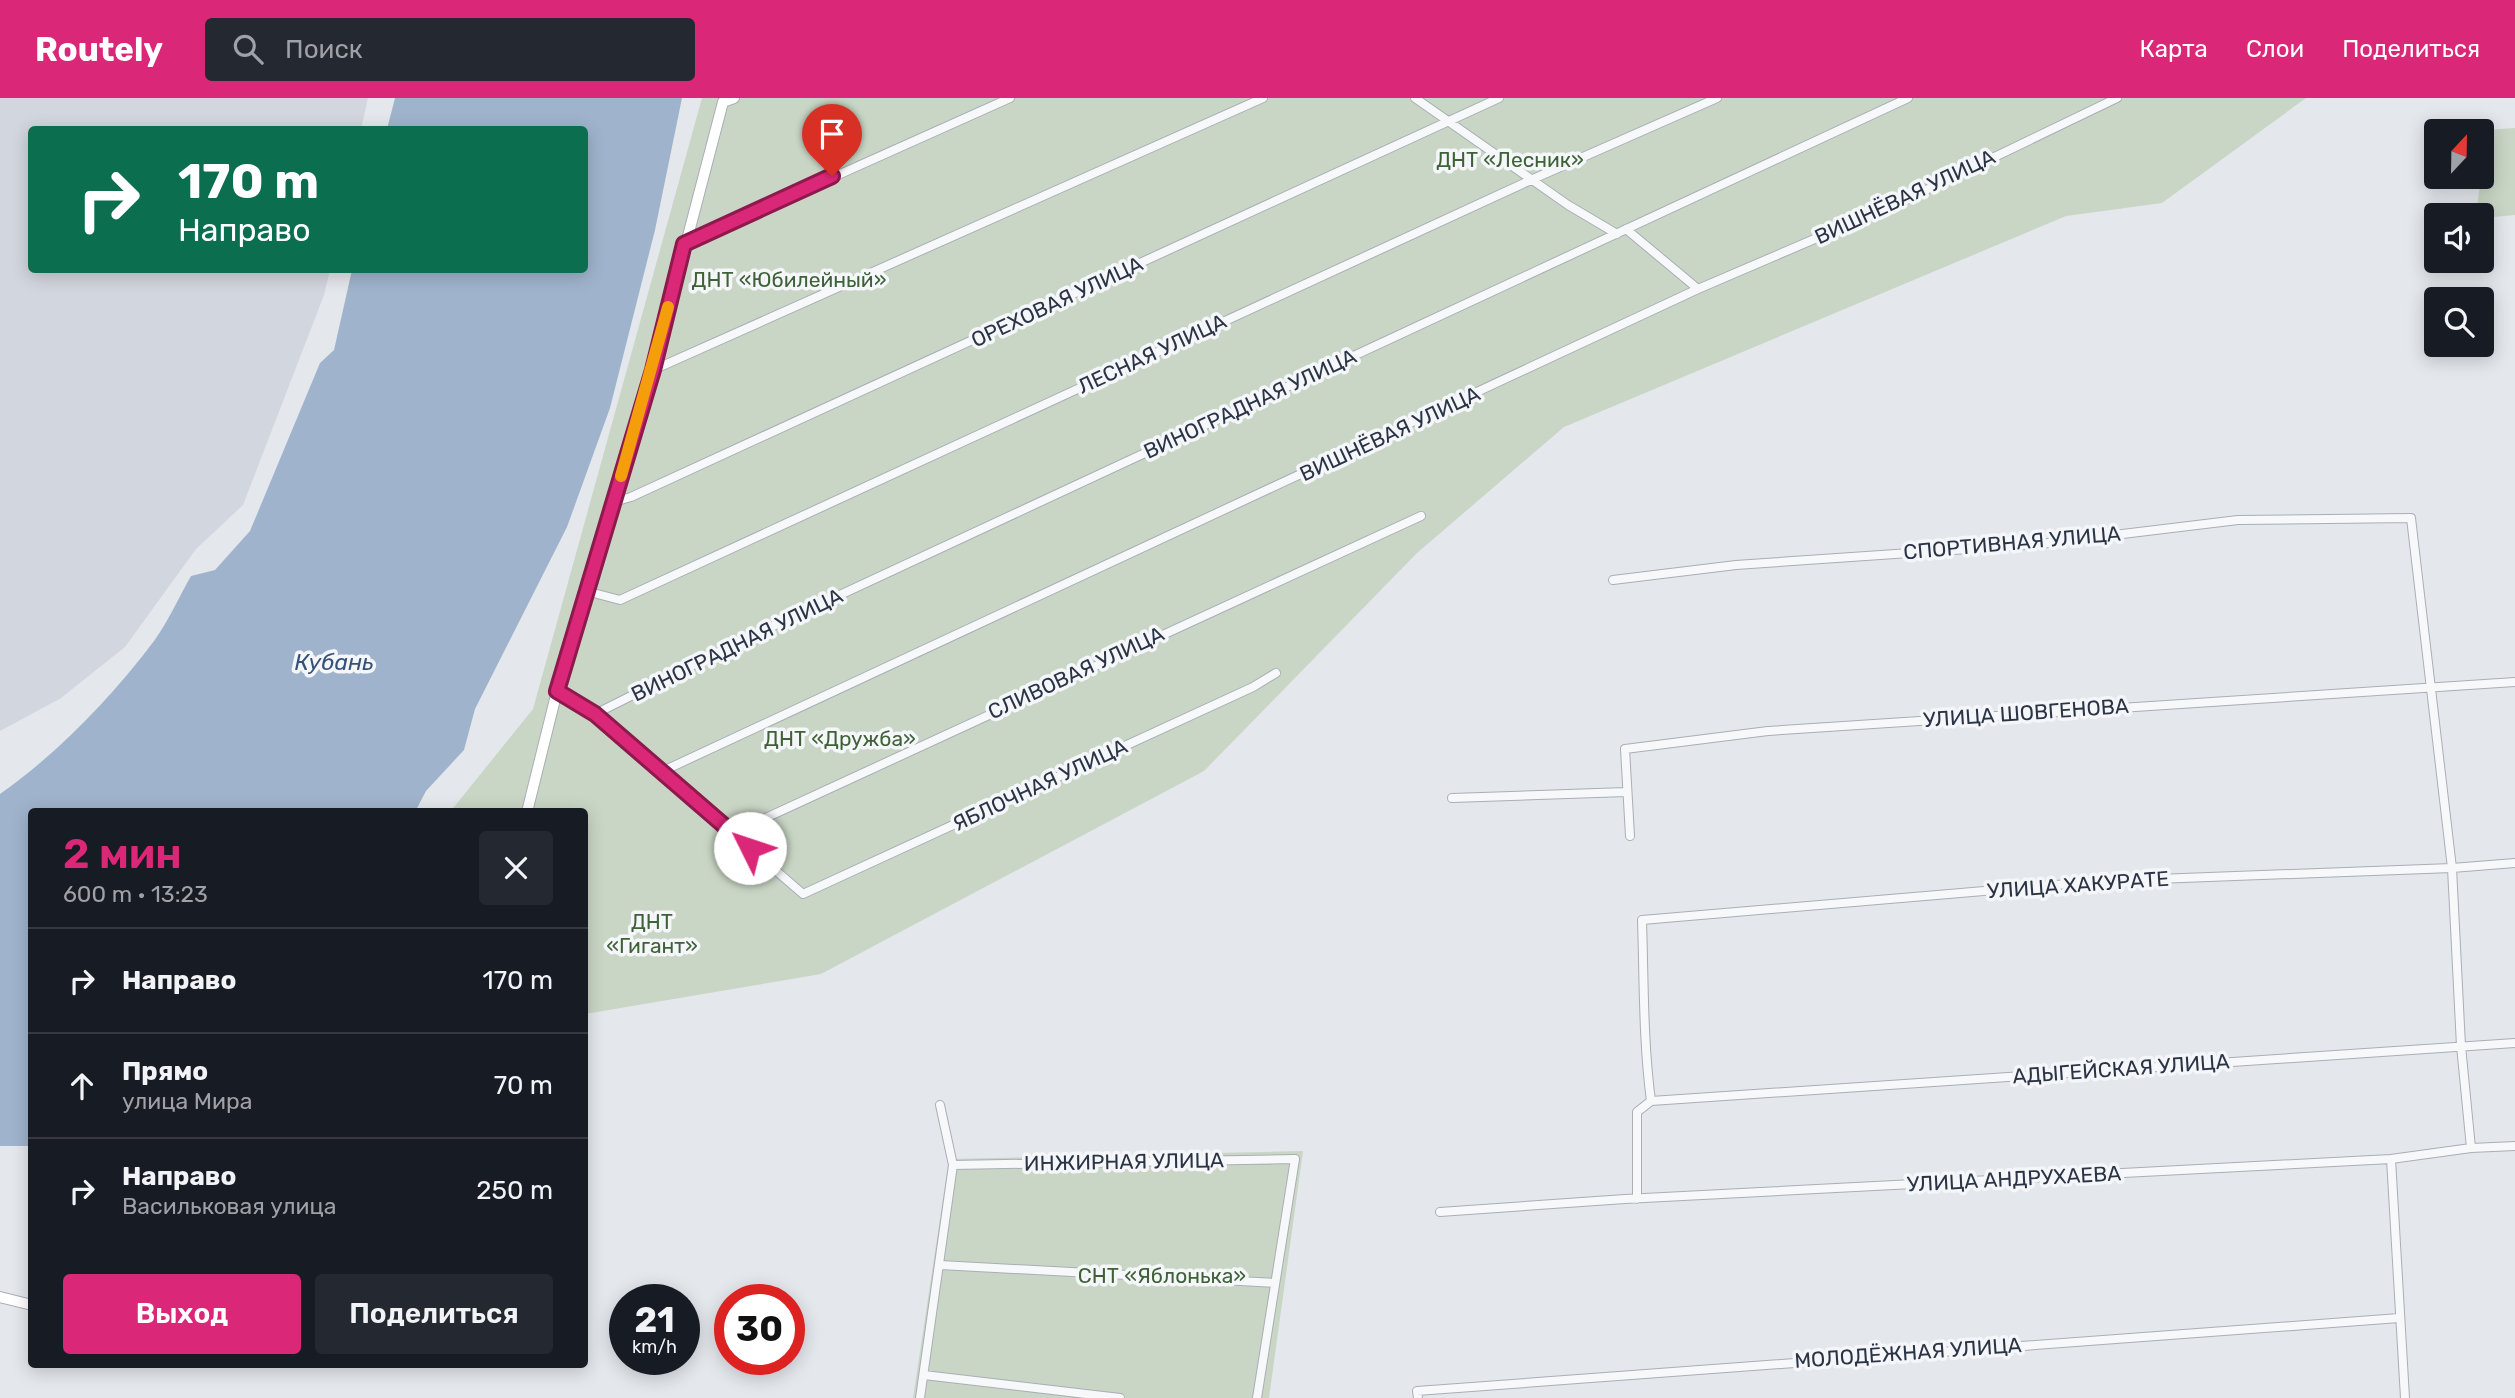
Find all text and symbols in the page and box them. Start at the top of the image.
search box [205,18,695,81]
text: Routely [35,30,163,69]
icon: search [229,30,267,68]
text: Поиск [285,34,363,65]
text: Карта [2139,35,2208,63]
text: Слои [2246,35,2304,63]
text: Поделиться [2342,35,2480,63]
pin [802,104,862,176]
icon: arrive [813,115,851,153]
north arrow [2424,119,2494,189]
map controls [2424,119,2494,357]
street label: ВИШНЁВАЯ УЛИЦА [1811,144,1999,249]
park label: ДНТ «Лесник» [1436,147,1584,172]
text: 170 m [178,152,319,210]
icon: right [63,154,154,245]
button: sound [2424,203,2494,273]
text: Направо [178,211,311,249]
street label: ОРЕХОВАЯ УЛИЦА [967,251,1147,352]
park label: ДНТ «Юбилейный» [692,267,886,292]
button: search [2424,287,2494,357]
street label: ЛЕСНАЯ УЛИЦА [1074,308,1230,399]
street label: ВИНОГРАДНАЯ УЛИЦА [1139,343,1360,464]
street label: ВИШНЁВАЯ УЛИЦА [1296,381,1484,486]
street label: СПОРТИВНАЯ УЛИЦА [1902,521,2122,564]
street label: ВИНОГРАДНАЯ УЛИЦА [627,582,846,707]
street label: СЛИВОВАЯ УЛИЦА [984,621,1168,724]
water label: Кубань [295,648,373,676]
street label: УЛИЦА ШОВГЕНОВА [1922,693,2130,732]
park label: ДНТ «Дружба» [764,726,916,751]
street label: ЯБЛОЧНАЯ УЛИЦА [949,733,1131,836]
position arrow [713,811,787,885]
text: 2 мин [63,829,182,879]
button: close [479,831,553,905]
street label: УЛИЦА ХАКУРАТЕ [1986,866,2170,903]
text: 600 m · 13:23 [63,880,208,908]
park label: ДНТ «Гигант» [606,909,698,958]
icon: right [63,962,101,1000]
text: Направо [122,965,236,996]
text: 170 m [483,965,553,996]
street label: АДЫГЕЙСКАЯ УЛИЦА [2012,1048,2230,1089]
text: Прямо [122,1056,208,1087]
icon: ahead [63,1067,101,1105]
text: 70 m [494,1070,553,1101]
text: улица Мира [122,1087,252,1115]
street label: ИНЖИРНАЯ УЛИЦА [1024,1147,1224,1176]
street label: УЛИЦА АНДРУХАЕВА [1906,1160,2122,1197]
text: Направо [122,1161,236,1192]
icon: right [63,1172,101,1210]
text: 250 m [476,1175,553,1206]
text: Васильковая улица [122,1192,337,1220]
park label: СНТ «Яблонька» [1078,1263,1246,1288]
button: Выход [63,1274,301,1354]
button: Поделиться [315,1274,553,1354]
speed limit sign: 30 [714,1284,805,1375]
text: 21 [634,1299,675,1341]
street label: МОЛОДЁЖНАЯ УЛИЦА [1793,1332,2022,1373]
text: km/h [632,1336,677,1358]

